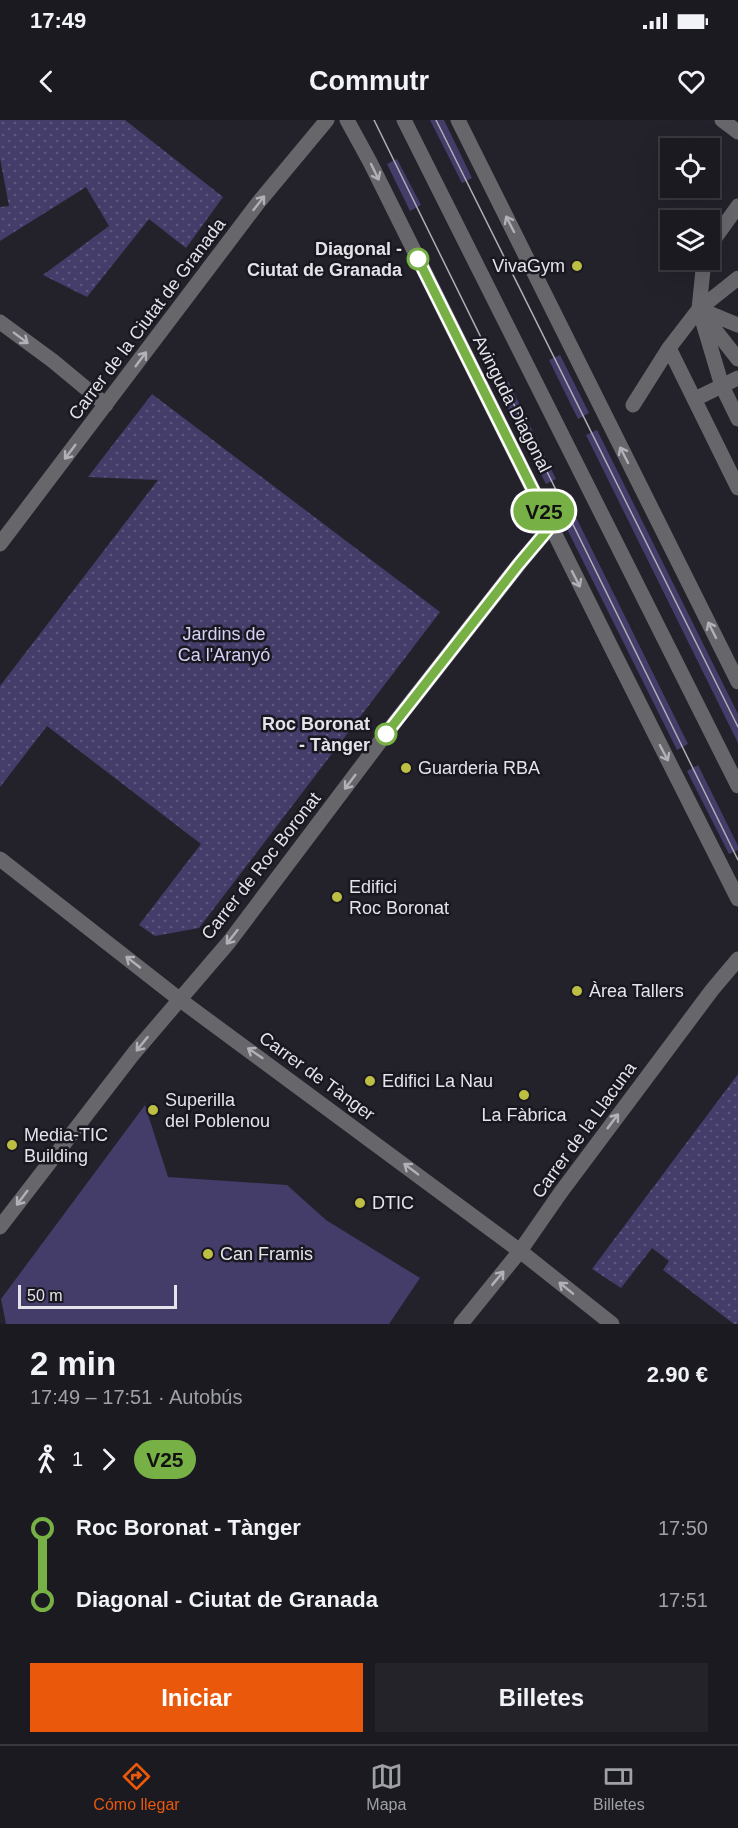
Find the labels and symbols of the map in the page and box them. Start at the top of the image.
one-way arrow [369,162,381,180]
one-way arrow [252,196,265,212]
street label: Carrer de la Ciutat de Granada [65,214,230,424]
one-way arrow [504,216,516,233]
place label: Diagonal - Ciutat de Granada [247,239,403,280]
marker: Diagonal - Ciutat de Granada [407,248,429,270]
place label: VivaGym [492,256,565,276]
marker: VivaGym [570,259,584,273]
one-way arrow [13,332,29,344]
street label: Avinguda Diagonal [469,332,555,476]
one-way arrow [134,351,147,367]
one-way arrow [64,444,77,460]
one-way arrow [618,447,630,465]
line badge: V25 [510,492,578,530]
one-way arrow [571,569,583,587]
one-way arrow [705,621,717,639]
park label: Jardins de Ca l'Aranyó [178,624,270,665]
place label: Roc Boronat - Tànger [262,714,370,755]
marker: Roc Boronat - Tànger [375,723,397,745]
one-way arrow [658,744,670,761]
place label: Guarderia RBA [418,758,540,778]
marker: Guarderia RBA [399,761,413,775]
one-way arrow [344,774,357,790]
street label: Carrer de Roc Boronat [197,788,325,944]
place label: Edifici Roc Boronat [349,877,449,918]
marker: Edifici Roc Boronat [330,890,344,904]
one-way arrow [226,929,239,945]
one-way arrow [125,956,141,969]
place label: Àrea Tallers [589,981,684,1001]
marker: Àrea Tallers [570,984,584,998]
street label: Carrer de Tànger [255,1027,379,1125]
one-way arrow [135,1036,148,1052]
one-way arrow [247,1047,263,1059]
street label: Carrer de la Llacuna [528,1057,641,1202]
place label: Edifici La Nau [382,1071,493,1091]
marker: Edifici La Nau [363,1074,377,1088]
marker: La Fàbrica [517,1088,531,1102]
place label: Superilla del Poblenou [165,1090,270,1131]
marker: Superilla del Poblenou [146,1103,160,1117]
place label: La Fàbrica [481,1105,568,1125]
one-way arrow [607,1114,620,1130]
place label: Media-TIC Building [24,1125,108,1166]
marker: Media-TIC Building [5,1138,19,1152]
one-way arrow [404,1163,420,1176]
one-way arrow [16,1189,28,1205]
place label: DTIC [372,1193,414,1213]
marker: DTIC [353,1196,367,1210]
place label: Can Framis [220,1244,313,1264]
marker: Can Framis [201,1247,215,1261]
one-way arrow [491,1271,505,1286]
scale bar [18,1282,177,1310]
one-way arrow [558,1282,574,1295]

